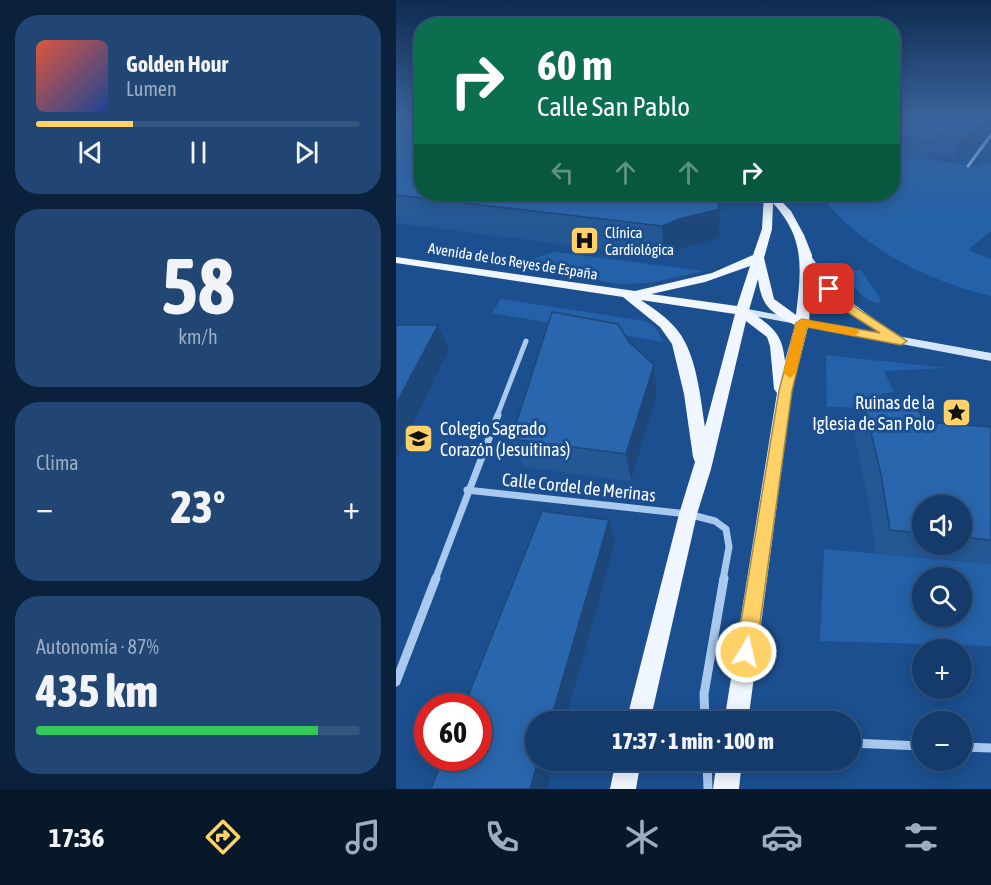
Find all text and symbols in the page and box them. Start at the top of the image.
text: 60 m [537,41,612,89]
icon: right [438,42,516,120]
text: Golden Hour [126,51,228,77]
text: Lumen [126,77,177,100]
text: Calle San Pablo [537,91,690,122]
icon: previous [74,136,107,169]
icon: pause [182,136,215,169]
icon: next [290,136,323,169]
icon: left [546,156,579,189]
icon: ahead [609,156,642,189]
icon: ahead [672,156,705,189]
icon: right [735,156,768,189]
place label: Clínica Cardiológica [605,224,674,258]
hospital icon: Clínica Cardiológica [568,225,600,257]
street label: Avenida de los Reyes de España [427,239,599,283]
text: 58 [161,241,235,331]
pin [803,263,854,314]
icon: arrive [812,272,845,305]
text: km/h [178,325,218,348]
place label: Ruinas de la Iglesia de San Polo [812,392,935,434]
place icon: Ruinas de la Iglesia de San Polo [940,396,972,428]
place label: Colegio Sagrado Corazón (Jesuitinas) [440,418,570,460]
school or university icon: Colegio Sagrado Corazón (Jesuitinas) [403,422,435,454]
text: Clima [36,451,79,474]
street label: Calle Cordel de Merinas [501,468,657,506]
text: 23° [171,481,225,533]
text: − [36,488,53,526]
text: + [343,488,360,526]
map controls [912,495,972,771]
button: sound [912,495,972,555]
button: search [912,567,972,627]
position arrow [714,620,778,684]
text: Autonomía · 87% [36,635,159,658]
button: + [912,639,972,699]
text: 435 km [36,665,158,717]
speed limit sign: 60 [414,693,492,771]
button: − [912,711,972,771]
text: 17:37 · 1 min · 100 m [612,728,774,754]
icon: directions [202,816,244,858]
icon: music [342,816,384,858]
icon: phone [481,816,523,858]
icon: climate [621,816,663,858]
icon: car [761,816,803,858]
icon: filters [900,816,942,858]
text: 17:36 [49,822,104,853]

